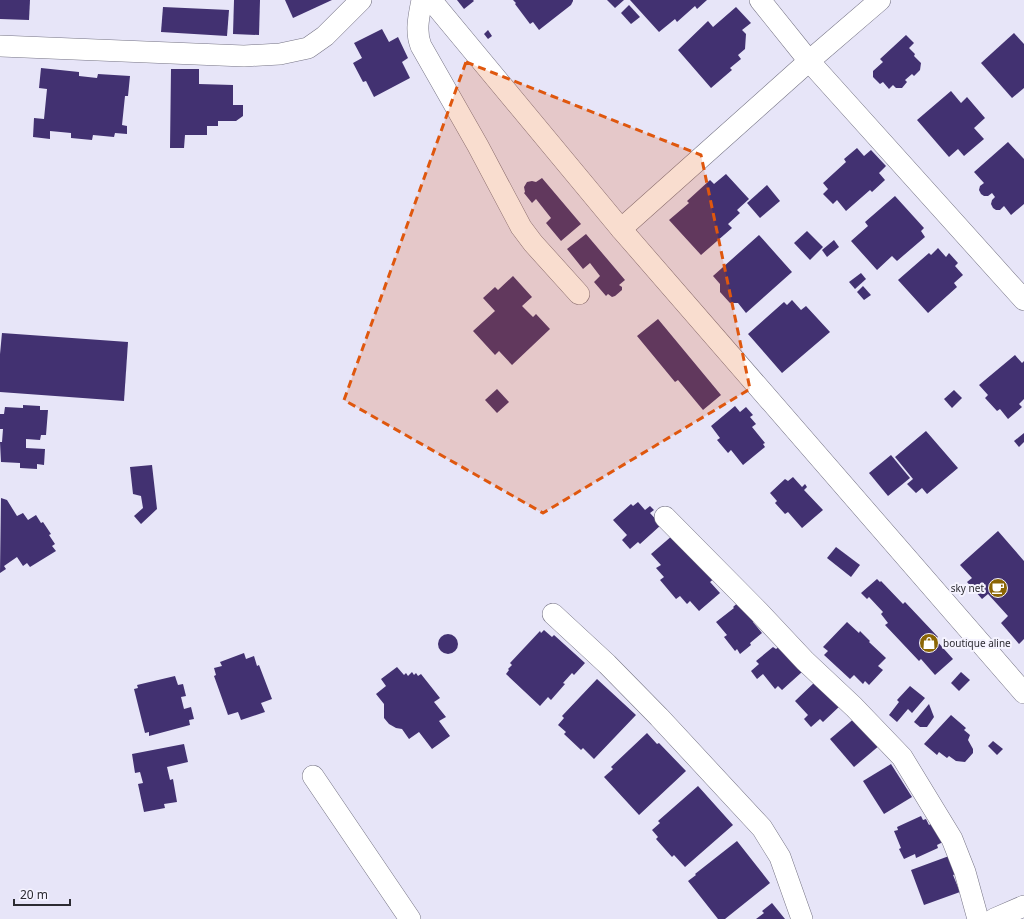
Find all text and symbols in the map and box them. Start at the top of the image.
cafe icon: sky net [987,577,1009,599]
place label: sky net [951,581,984,595]
shop icon: boutique aline [918,632,940,654]
place label: boutique aline [943,636,1011,650]
scale bar [14,881,70,907]
text: 20 m [20,886,48,903]

